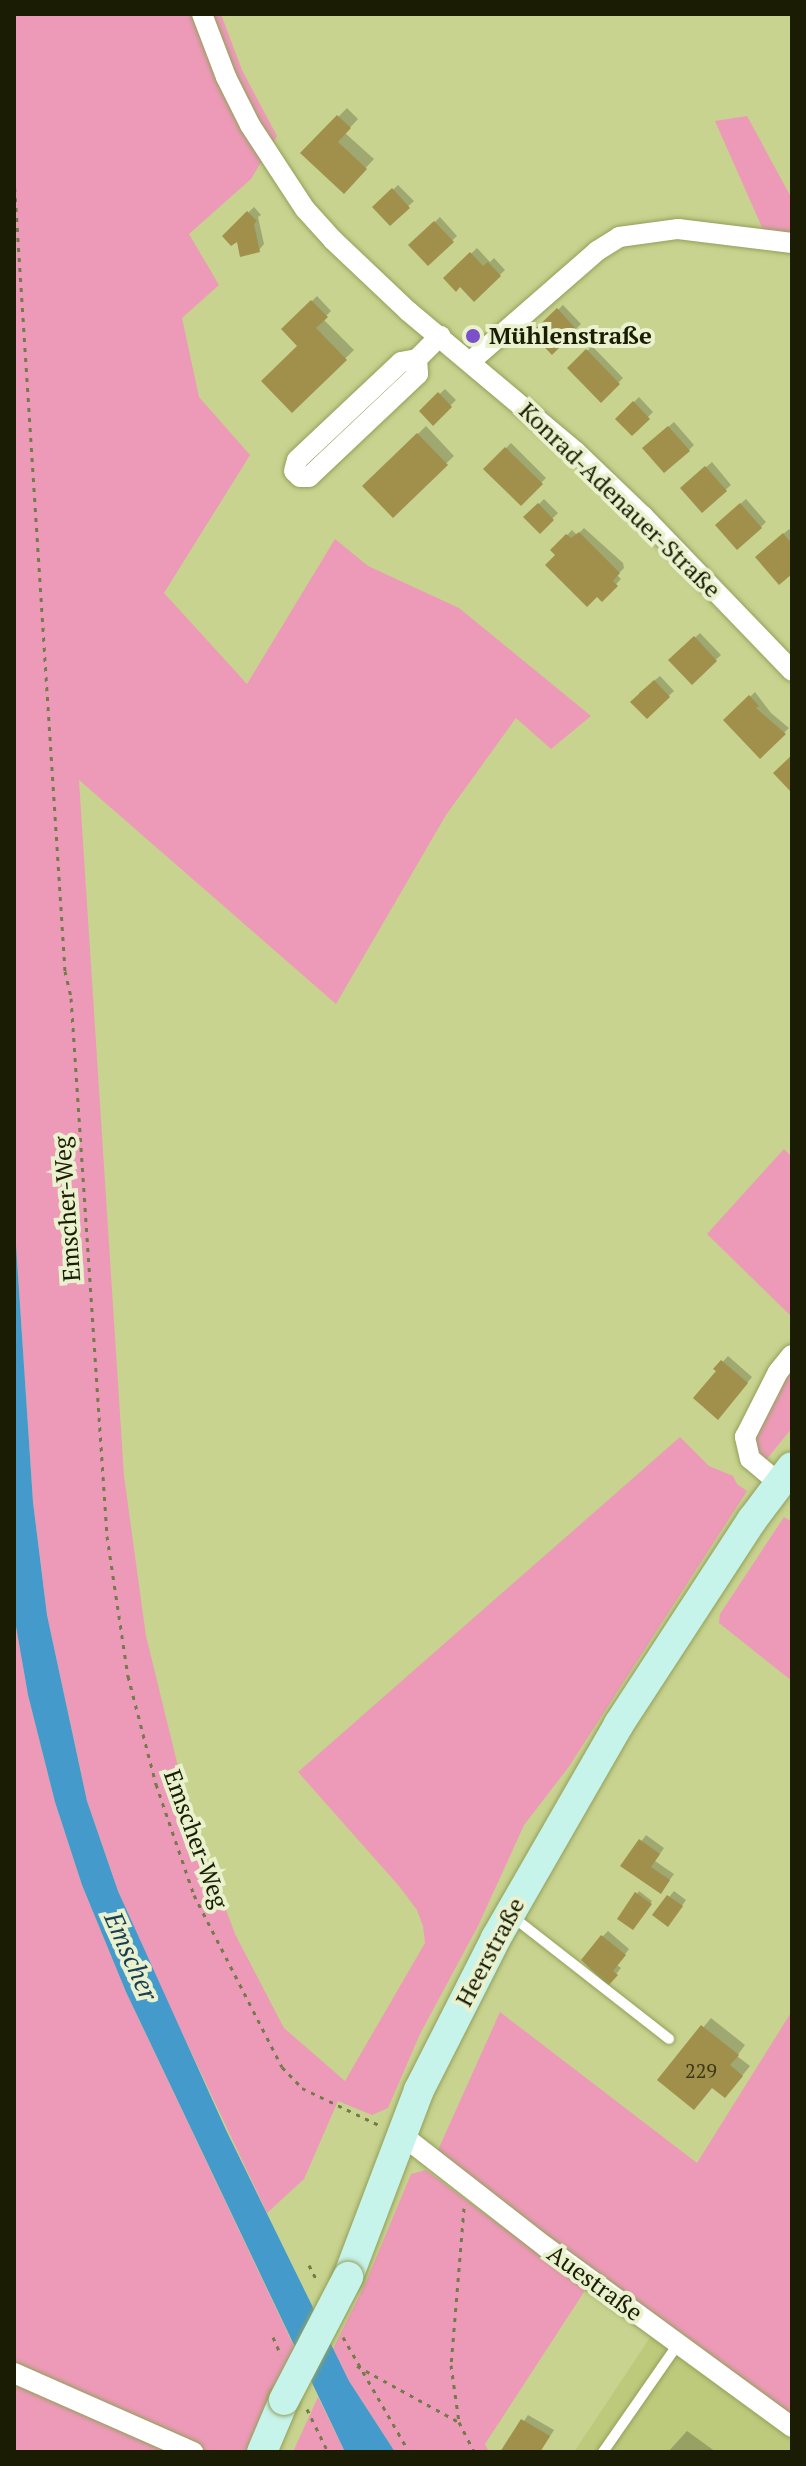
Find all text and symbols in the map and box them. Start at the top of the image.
place label: Mühlenstraße [489,322,652,350]
marker: Mühlenstraße [464,327,482,345]
street label: Konrad-Adenauer-Straße [513,396,727,604]
street label: Emscher-Weg [48,1136,86,1282]
street label: Emscher-Weg [158,1766,234,1912]
street label: Heerstraße [449,1893,531,2011]
water label: Emscher [98,1907,164,2005]
house number: 229 [685,2058,717,2082]
street label: Auestraße [542,2239,648,2327]

